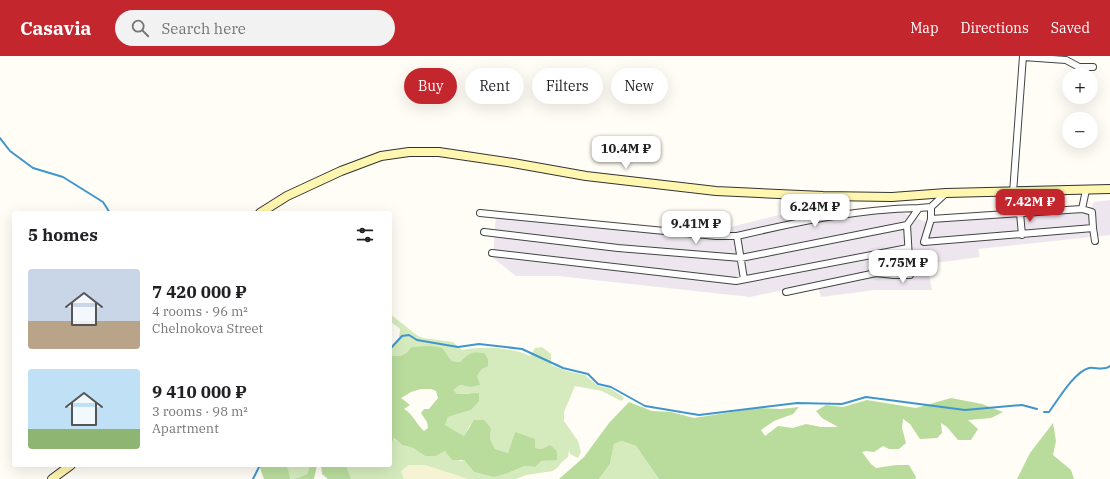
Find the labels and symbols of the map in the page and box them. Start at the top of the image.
pin: 10.4M ₽ [589,136,663,170]
pin: 7.42M ₽ [993,189,1067,223]
pin: 6.24M ₽ [778,194,852,228]
pin: 9.41M ₽ [659,211,733,245]
pin: 7.75M ₽ [866,250,940,284]

